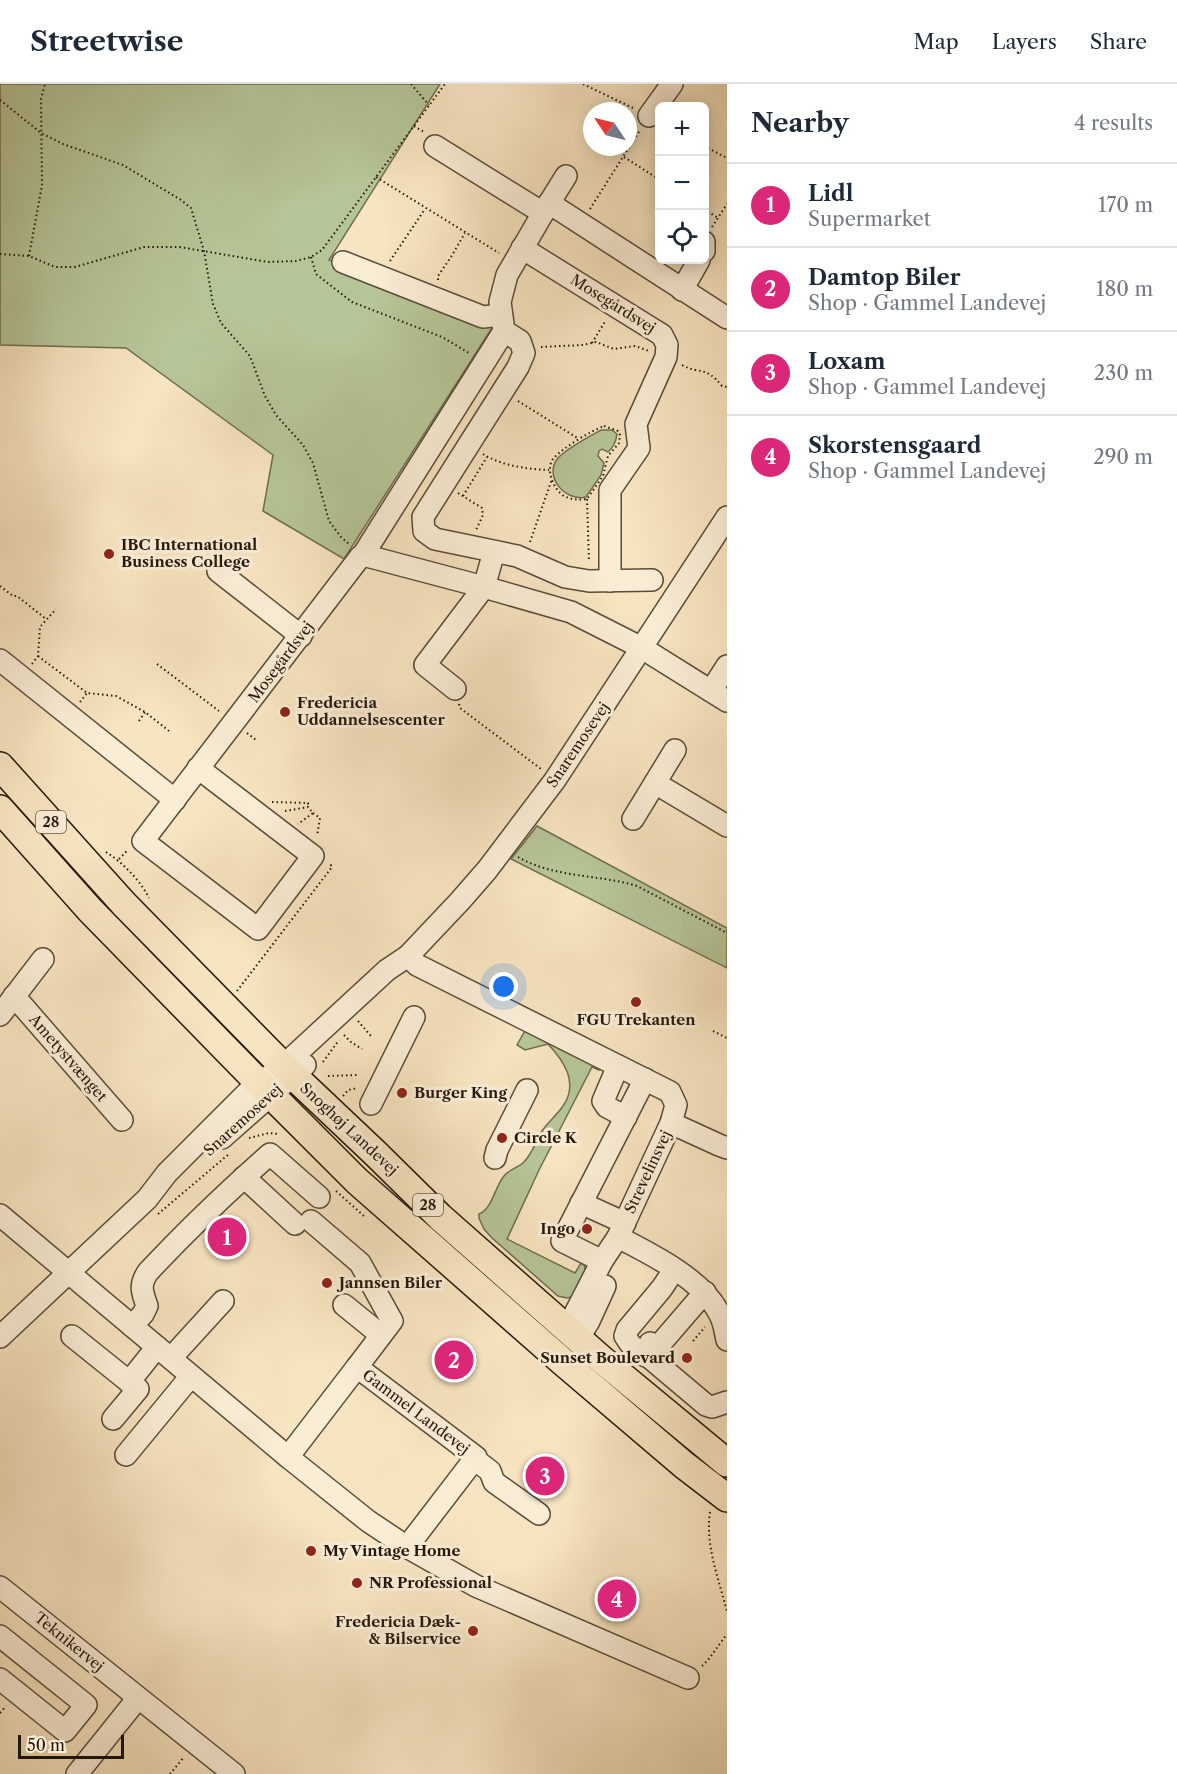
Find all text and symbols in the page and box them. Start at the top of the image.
text: Streetwise [30,24,184,58]
text: Map [914,29,959,54]
text: Layers [992,29,1057,54]
text: Share [1090,29,1147,54]
north arrow [583,102,637,156]
map controls [655,102,709,264]
button: + [655,102,709,156]
text: Nearby [751,107,849,139]
text: 4 results [1074,111,1153,135]
button: − [655,156,709,210]
text: Lidl [808,180,853,207]
text: 1 [766,193,775,217]
text: 170 m [1098,193,1153,217]
text: Supermarket [808,207,931,231]
button: locate [655,210,709,264]
text: Damtop Biler [808,264,961,291]
street label: Mosegårdsvej [567,270,659,337]
text: 2 [765,277,776,301]
text: 180 m [1096,277,1153,301]
text: Shop · Gammel Landevej [808,291,1046,315]
text: Loxam [808,348,885,375]
text: 3 [765,361,776,385]
text: 230 m [1094,361,1153,385]
text: Shop · Gammel Landevej [808,375,1046,399]
text: Skorstensgaard [808,432,981,459]
text: 4 [765,445,776,469]
text: 290 m [1093,445,1153,469]
text: Shop · Gammel Landevej [808,459,1046,483]
place label: IBC International Business College [121,535,257,571]
marker: IBC International Business College [102,547,116,561]
street label: Mosegårdsvej [244,617,317,706]
place label: Fredericia Uddannelsescenter [297,693,446,729]
street label: Snaremosevej [542,698,613,791]
marker: Fredericia Uddannelsescenter [278,705,292,719]
road number: 28 [36,811,66,833]
your location [489,972,518,1001]
marker: FGU Trekanten [629,995,643,1009]
street label: Ametystvænget [25,1009,112,1106]
place label: FGU Trekanten [576,1010,696,1029]
street label: Snoghøj Landevej [296,1078,402,1179]
street label: Snaremosevej [200,1079,286,1160]
place label: Burger King [414,1083,507,1102]
marker: Burger King [395,1086,409,1100]
street label: Strevelinsvej [620,1127,675,1217]
place label: Circle K [514,1128,578,1147]
marker: Circle K [495,1131,509,1145]
road number: 28 [413,1194,443,1216]
pin: 1 [208,1214,246,1260]
place label: Ingo [540,1219,575,1238]
marker: Ingo [580,1222,594,1236]
place label: Jannsen Biler [336,1273,443,1292]
marker: Jannsen Biler [320,1276,334,1290]
pin: 2 [434,1338,474,1382]
place label: Sunset Boulevard [540,1348,675,1367]
marker: Sunset Boulevard [680,1351,694,1365]
street label: Gammel Landevej [359,1365,474,1458]
pin: 3 [526,1454,564,1498]
place label: My Vintage Home [323,1541,460,1560]
marker: My Vintage Home [304,1544,318,1558]
place label: NR Professional [369,1573,492,1592]
marker: NR Professional [350,1576,364,1590]
pin: 4 [598,1576,636,1622]
street label: Teknikervej [31,1608,108,1675]
place label: Fredericia Dæk- & Bilservice [335,1612,461,1648]
marker: Fredericia Dæk- & Bilservice [466,1624,480,1638]
scale bar [18,1732,124,1760]
text: 50 m [27,1735,65,1755]

